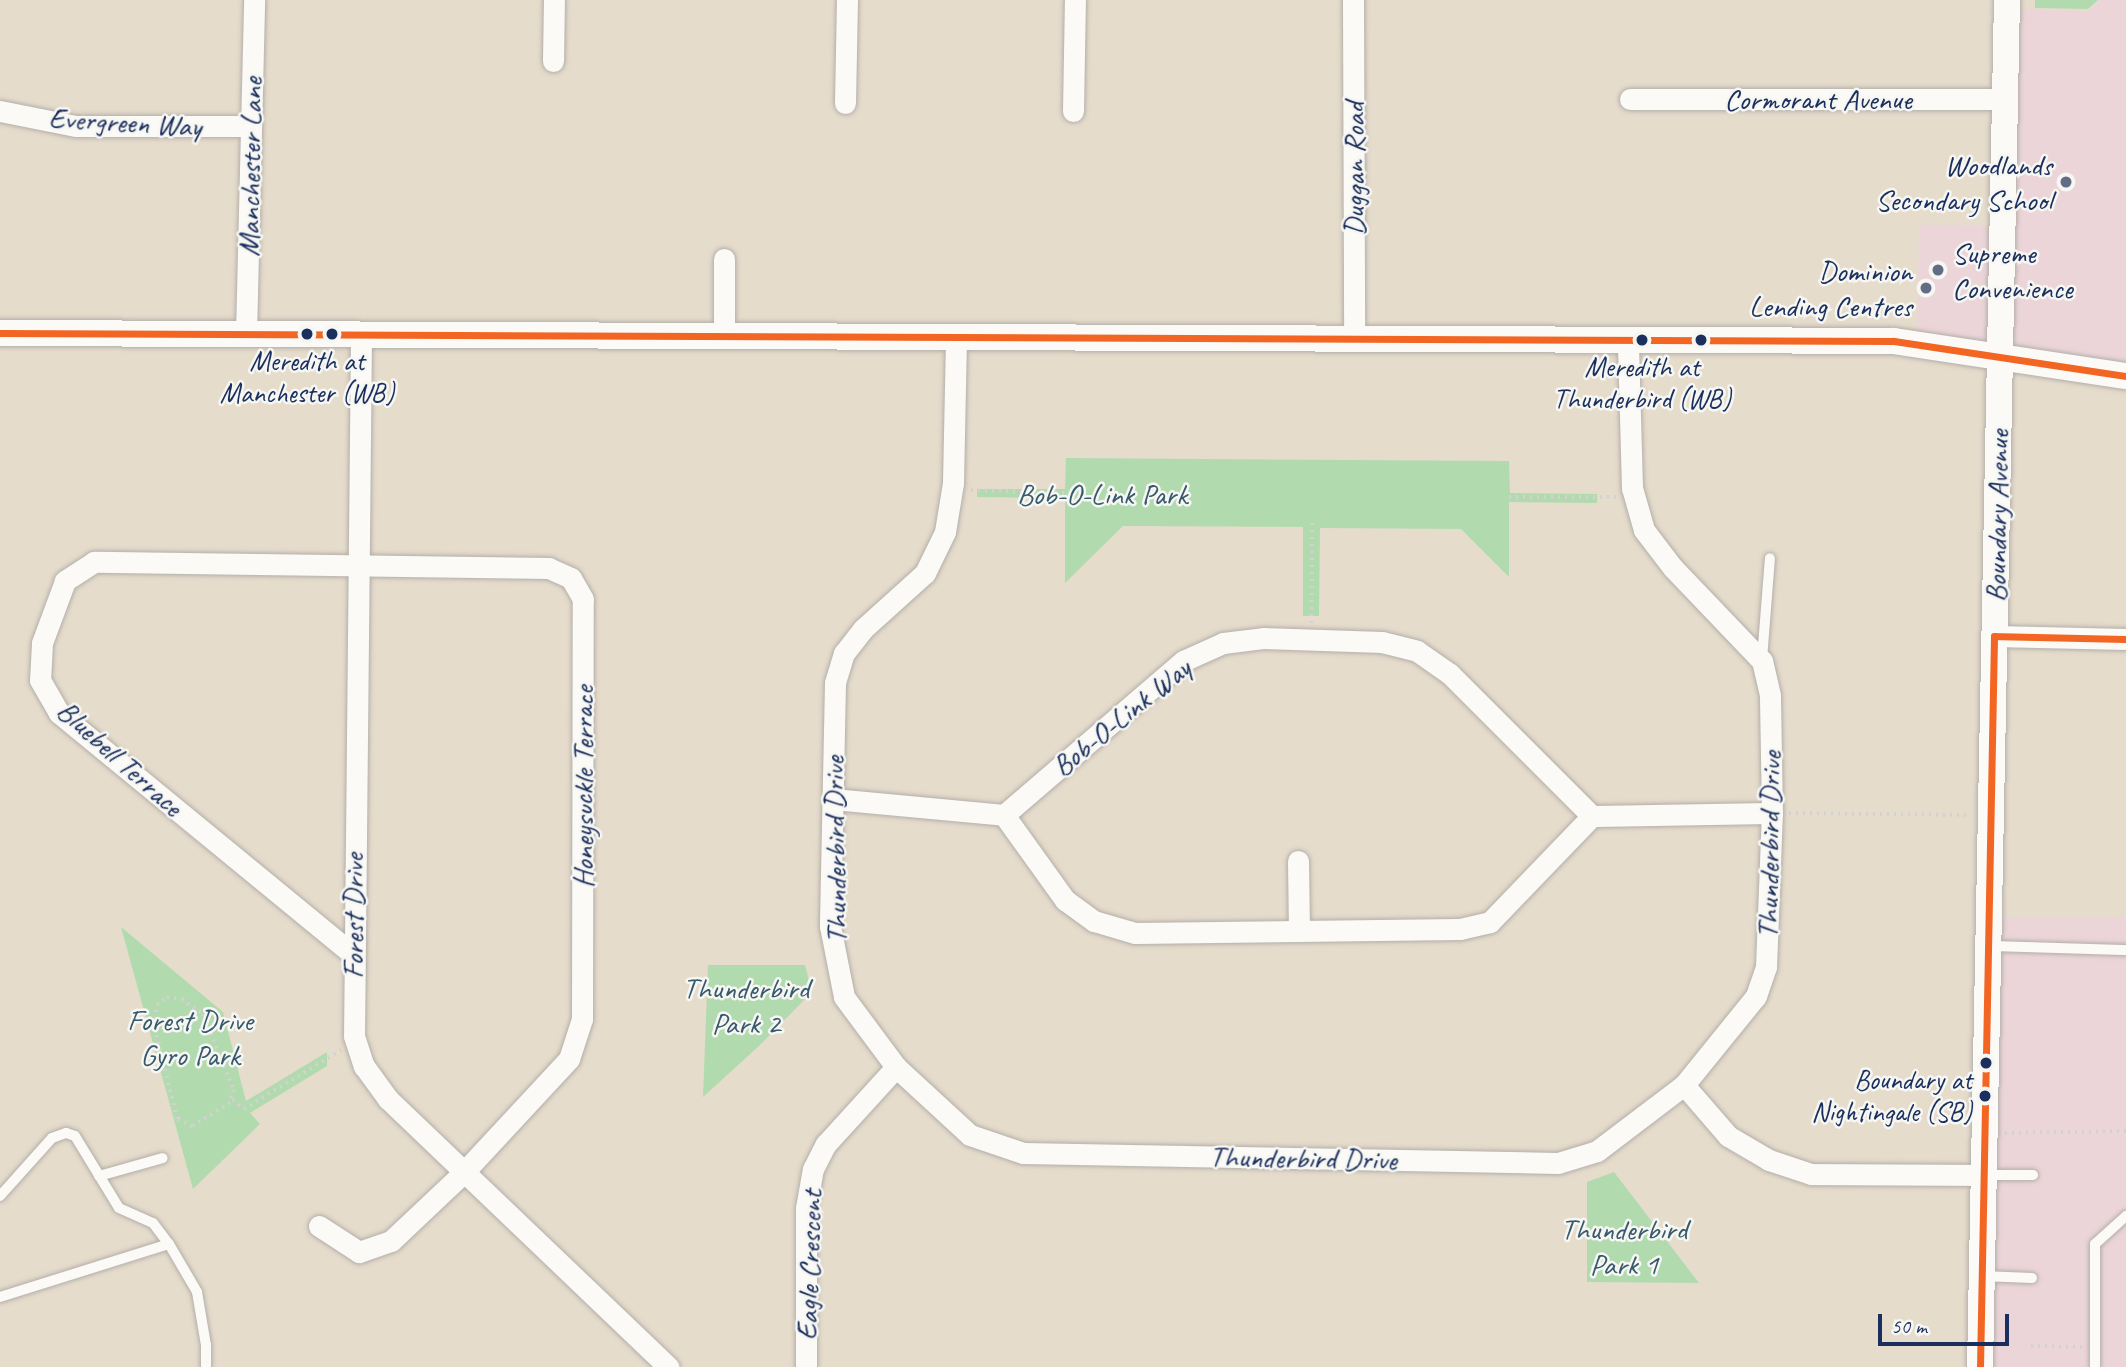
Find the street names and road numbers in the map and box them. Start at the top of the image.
street label: Manchester Lane [230,77,270,257]
street label: Cormorant Avenue [1724,81,1912,117]
street label: Evergreen Way [48,100,202,144]
street label: Duggan Road [1336,103,1372,235]
street label: Boundary Avenue [1978,430,2016,602]
street label: Bob-O-Link Way [1044,650,1198,784]
street label: Honeysuckle Terrace [565,686,601,888]
street label: Bluebell Terrace [49,692,191,824]
street label: Thunderbird Drive [1749,751,1789,939]
street label: Thunderbird Drive [815,756,855,944]
street label: Forest Drive [335,853,371,979]
street label: Thunderbird Drive [1209,1138,1397,1178]
street label: Eagle Crescent [788,1189,830,1341]

